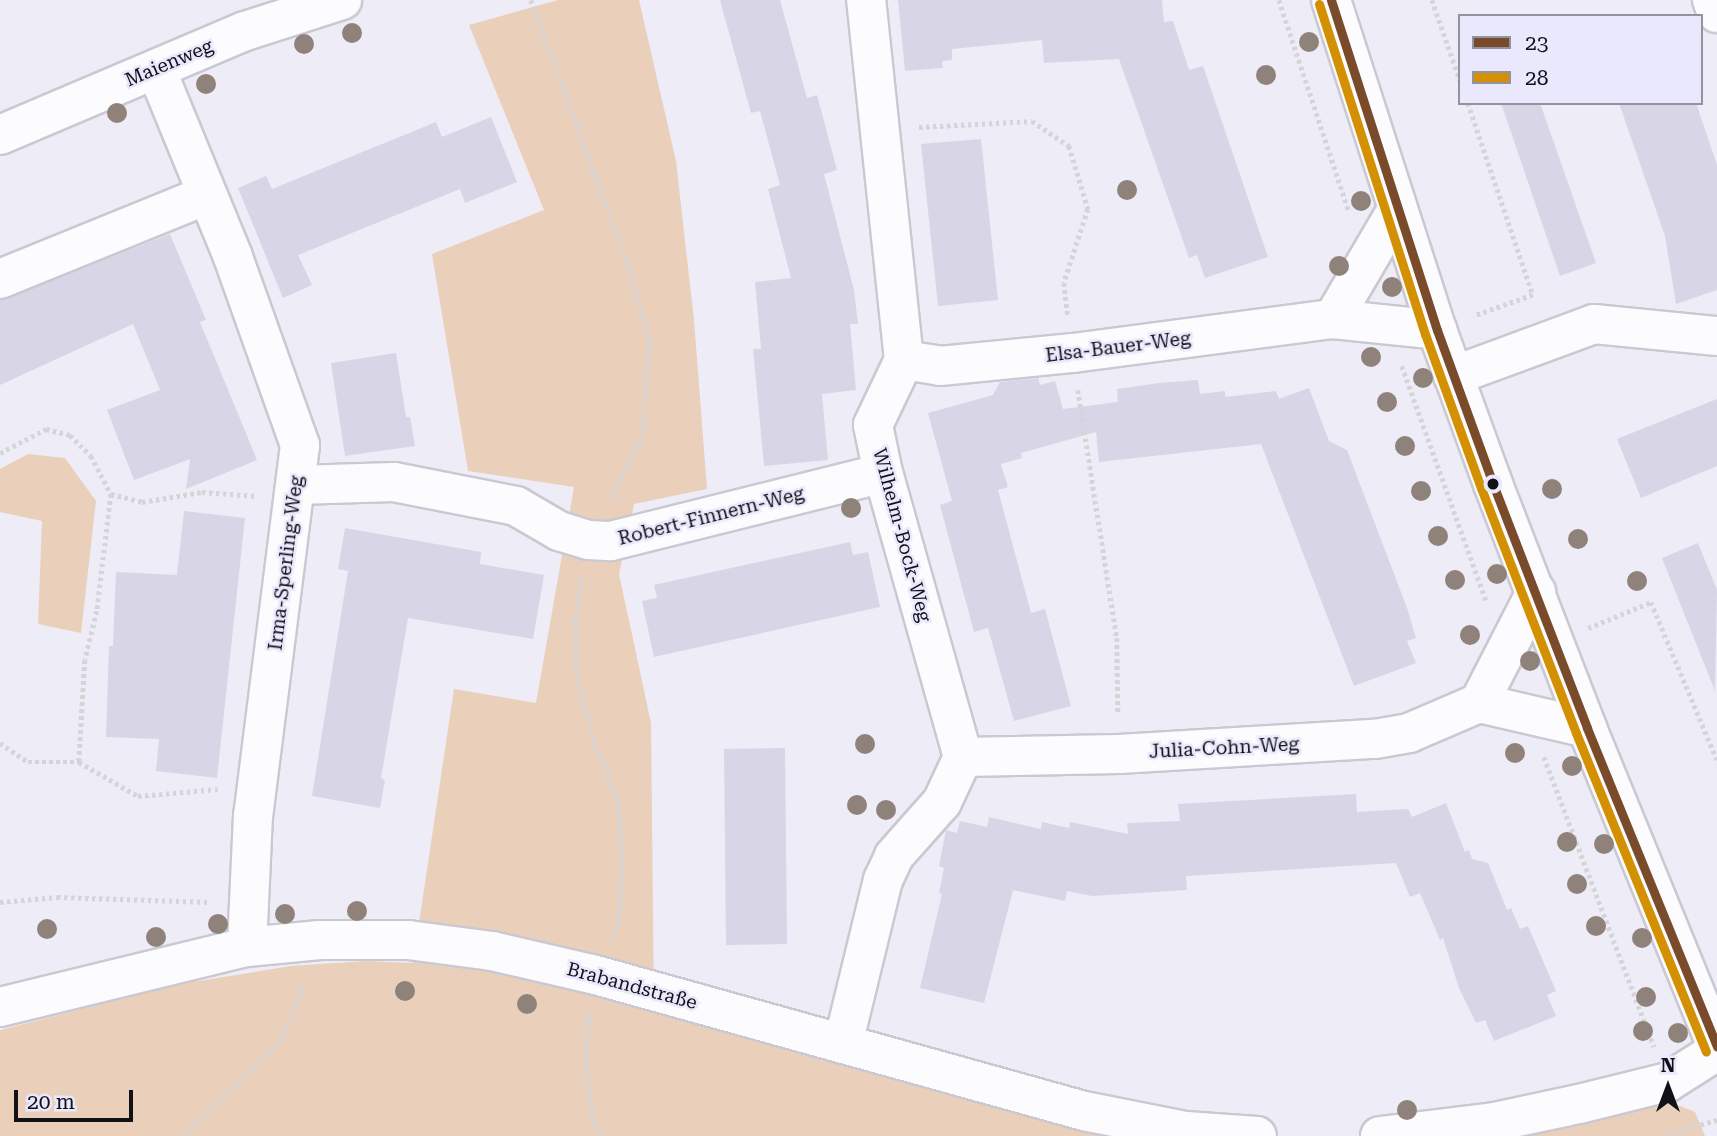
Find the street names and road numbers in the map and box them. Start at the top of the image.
street label: Maienweg [122,34,216,92]
street label: Elsa-Bauer-Weg [1044,327,1192,367]
street label: Wilhelm-Bock-Weg [868,446,936,624]
street label: Irma-Sperling-Weg [264,474,308,652]
street label: Robert-Finnern-Weg [616,482,806,550]
street label: Julia-Cohn-Weg [1148,733,1300,763]
street label: Brabandstraße [564,958,700,1014]

